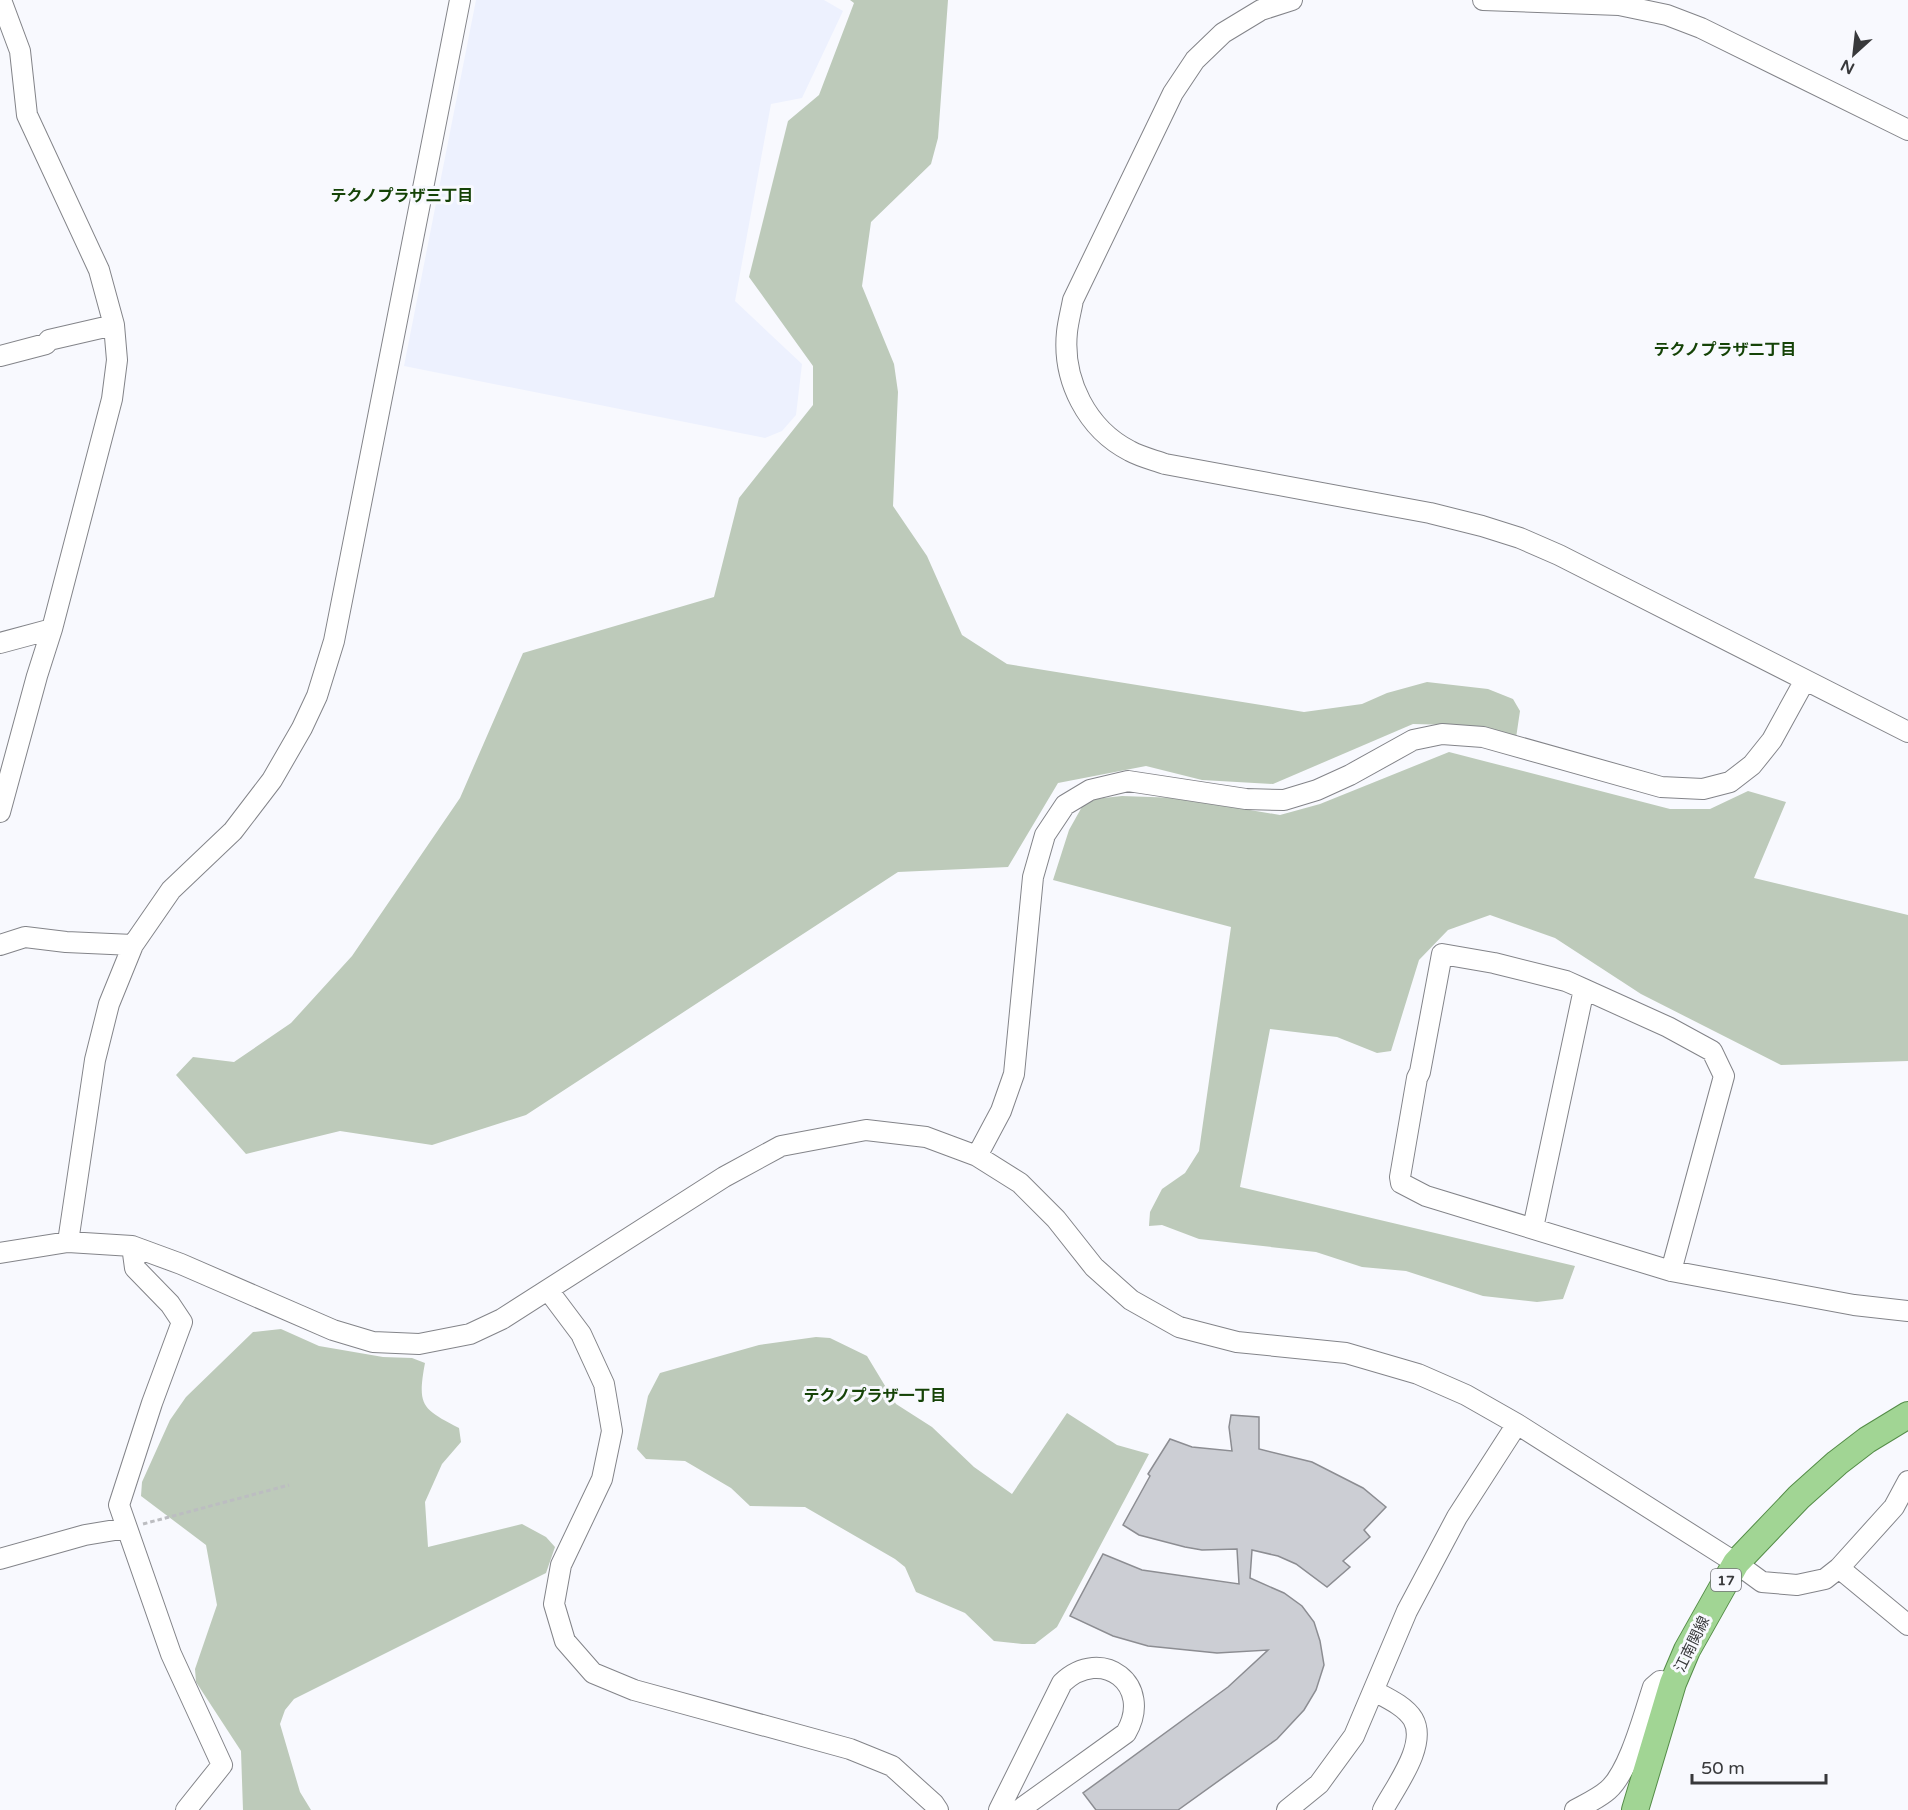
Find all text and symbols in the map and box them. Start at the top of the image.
north arrow [1824,24,1884,84]
text: N [1837,55,1858,78]
district label: テクノプラザ三丁目 [330,186,474,206]
district label: テクノプラザ二丁目 [1653,340,1797,360]
district label: テクノプラザ一丁目 [803,1386,947,1406]
road number: 17 [1711,1569,1741,1591]
street label: 江南関線 [1671,1613,1713,1675]
scale bar [1692,1747,1826,1785]
text: 50 m [1701,1757,1745,1779]

